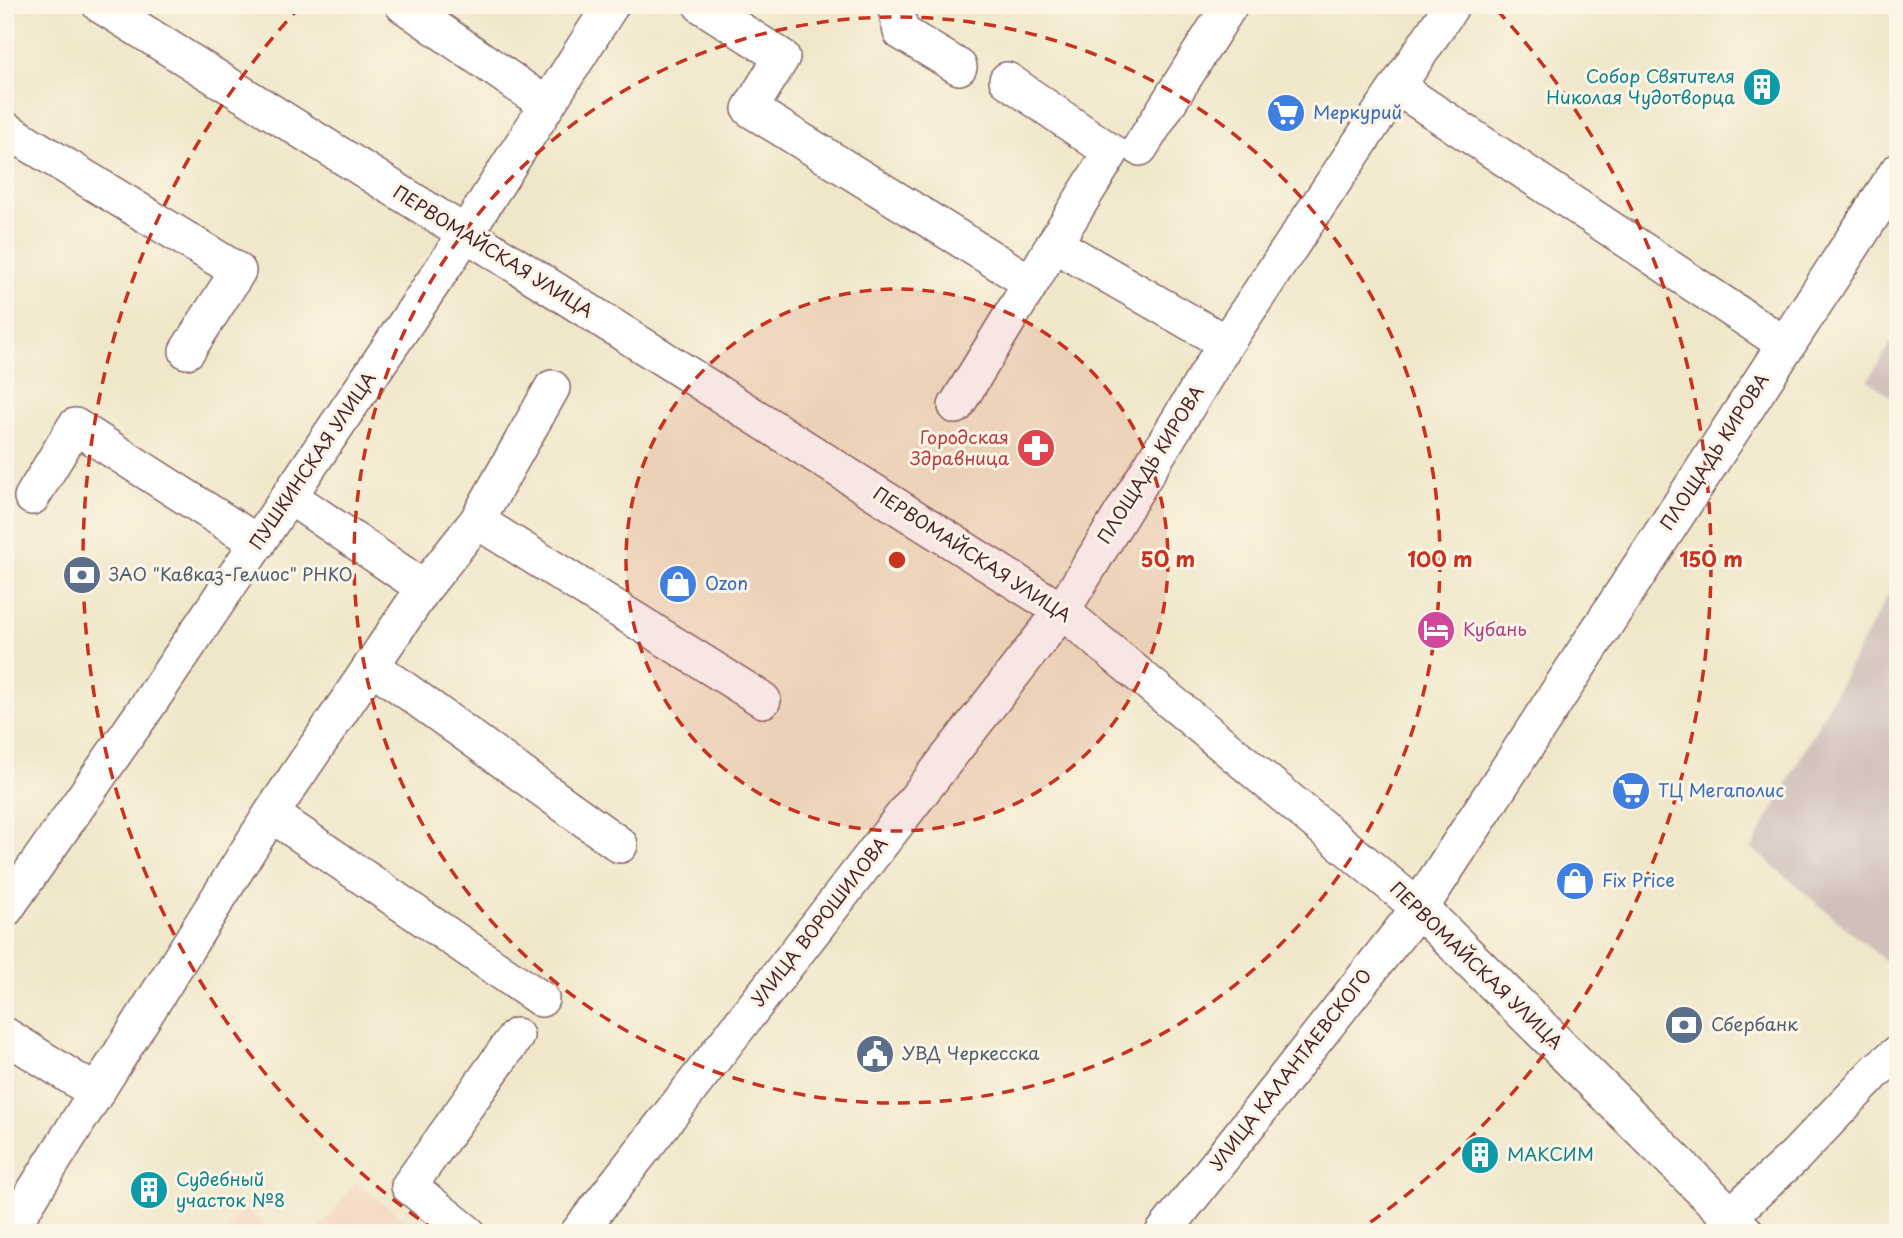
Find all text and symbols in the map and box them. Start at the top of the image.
place label: Собор Святителя Николая Чудотворца [1546,62,1735,110]
building icon: Собор Святителя Николая Чудотворца [1741,66,1783,108]
supermarket icon: Меркурий [1265,92,1307,134]
place label: Меркурий [1313,98,1402,125]
street label: ПЕРВОМАЙСКАЯ УЛИЦА [389,178,599,324]
street label: ПУШКИНСКАЯ УЛИЦА [242,366,382,555]
street label: ПЛОЩАДЬ КИРОВА [1653,368,1775,535]
street label: ПЛОЩАДЬ КИРОВА [1090,380,1209,549]
place label: Городская Здравница [909,423,1010,471]
pharmacy icon: Городская Здравница [1015,427,1057,469]
street label: ПЕРВОМАЙСКАЯ УЛИЦА [869,479,1077,628]
text: 50 m [1141,542,1195,574]
text: 100 m [1407,542,1473,574]
text: 150 m [1679,542,1743,574]
centre of rings [885,548,909,572]
bank icon: ЗАО "Кавказ-Гелиос" РНКО [61,554,103,596]
place label: ЗАО "Кавказ-Гелиос" РНКО [109,560,353,587]
shop icon: Ozon [657,563,699,605]
place label: Ozon [705,569,748,596]
hotel icon: Кубань [1415,609,1457,651]
place label: Кубань [1463,615,1527,642]
supermarket icon: ТЦ Мегаполис [1610,770,1652,812]
place label: ТЦ Мегаполис [1658,776,1784,803]
street label: УЛИЦА ВОРОШИЛОВА [744,831,894,1011]
shop icon: Fix Price [1554,860,1596,902]
place label: Fix Price [1602,866,1675,893]
street label: ПЕРВОМАЙСКАЯ УЛИЦА [1385,875,1570,1055]
street label: УЛИЦА КАЛАНТАЕВСКОГО [1202,962,1377,1176]
bank icon: Сбербанк [1663,1004,1705,1046]
place label: Сбербанк [1711,1010,1798,1037]
public building icon: УВД Черкесска [854,1033,896,1075]
place label: УВД Черкесска [902,1039,1040,1066]
building icon: МАКСИМ [1459,1134,1501,1176]
place label: МАКСИМ [1507,1140,1594,1167]
place label: Судебный участок №8 [176,1165,285,1213]
building icon: Судебный участок №8 [128,1169,170,1211]

